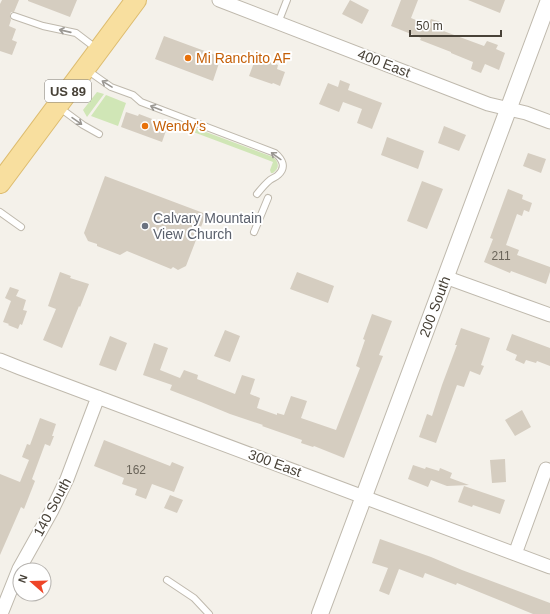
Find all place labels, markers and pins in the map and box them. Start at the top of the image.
place label: Mi Ranchito AF [196,50,291,66]
marker: Mi Ranchito AF [183,53,193,63]
place label: Wendy's [153,118,206,134]
marker: Wendy's [140,121,150,131]
place label: Calvary Mountain View Church [153,210,262,242]
marker: Calvary Mountain View Church [140,221,150,231]

